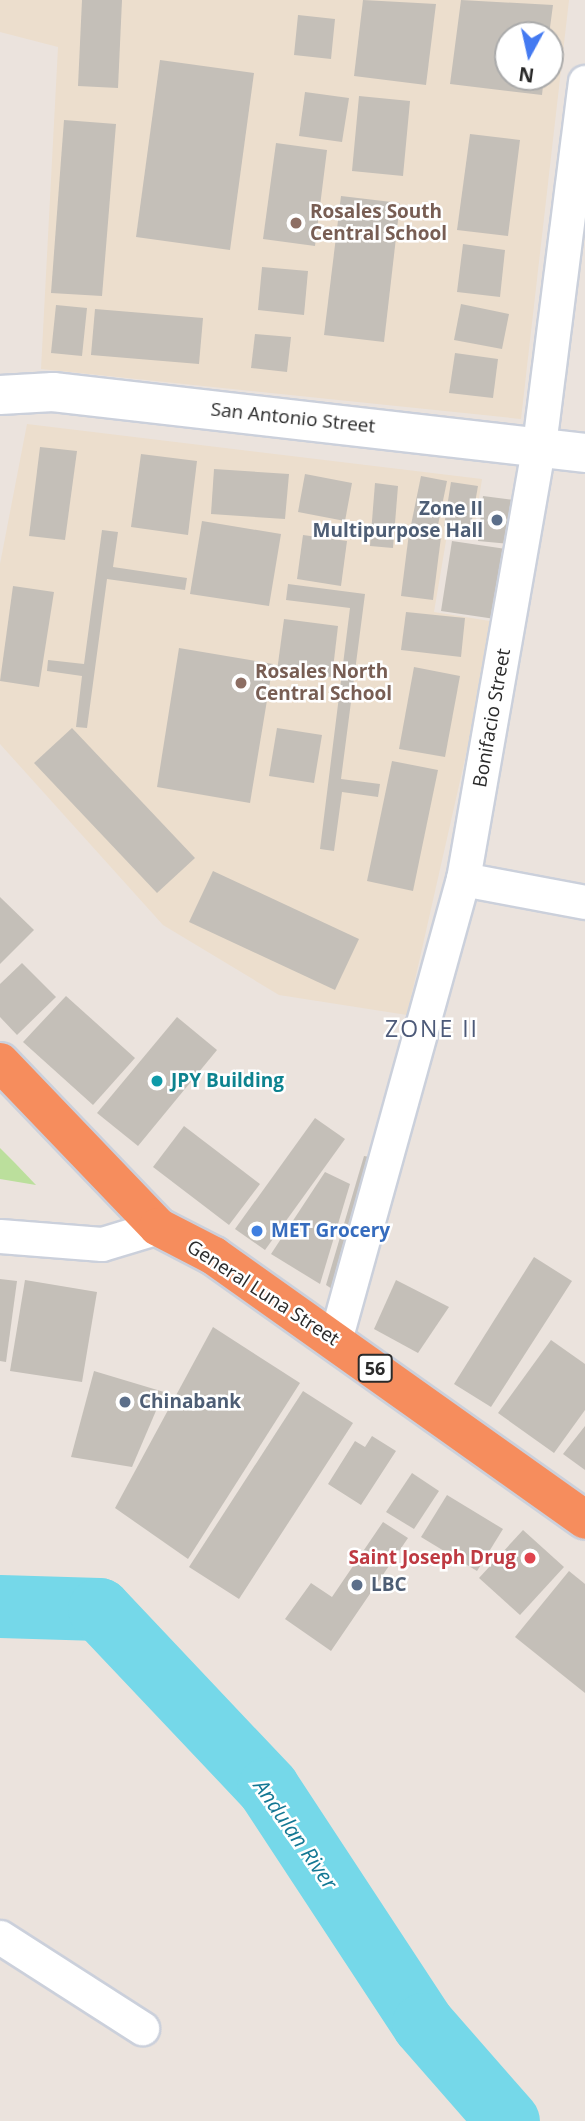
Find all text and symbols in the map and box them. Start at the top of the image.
north arrow [494,21,564,91]
text: N [517,61,536,89]
place label: Rosales South Central School [310,201,447,245]
marker: Rosales South Central School [288,215,304,231]
street label: San Antonio Street [210,398,376,438]
place label: Zone II Multipurpose Hall [313,498,483,542]
marker: Zone II Multipurpose Hall [489,512,505,528]
street label: Bonifacio Street [469,647,515,789]
place label: Rosales North Central School [255,661,392,705]
marker: Rosales North Central School [233,675,249,691]
district label: ZONE II [386,1014,478,1042]
place label: JPY Building [171,1070,284,1092]
marker: JPY Building [149,1073,165,1089]
place label: MET Grocery [271,1220,390,1242]
marker: MET Grocery [249,1223,265,1239]
street label: General Luna Street [183,1235,343,1351]
road number: 56 [358,1353,392,1382]
place label: Chinabank [139,1391,241,1413]
marker: Chinabank [117,1394,133,1410]
place label: Saint Joseph Drug [349,1547,516,1569]
marker: Saint Joseph Drug [522,1550,538,1566]
place label: LBC [371,1574,407,1596]
marker: LBC [349,1577,365,1593]
water label: Andulan River [249,1774,343,1894]

